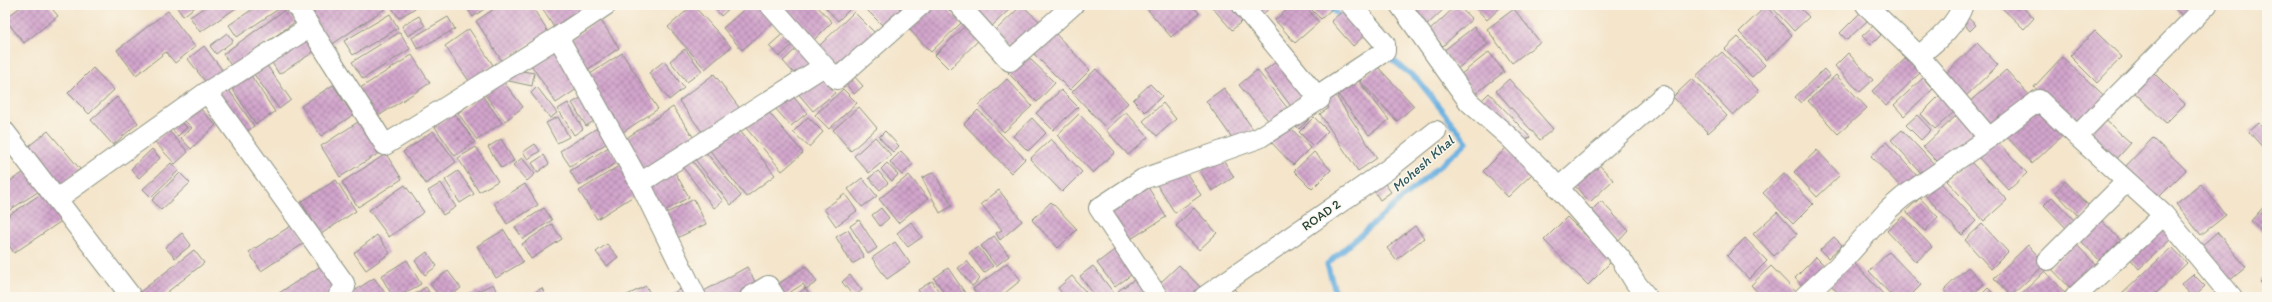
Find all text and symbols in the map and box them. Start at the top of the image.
water label: Mohesh Khal [1388,132,1458,196]
street label: ROAD 2 [1299,196,1343,234]

